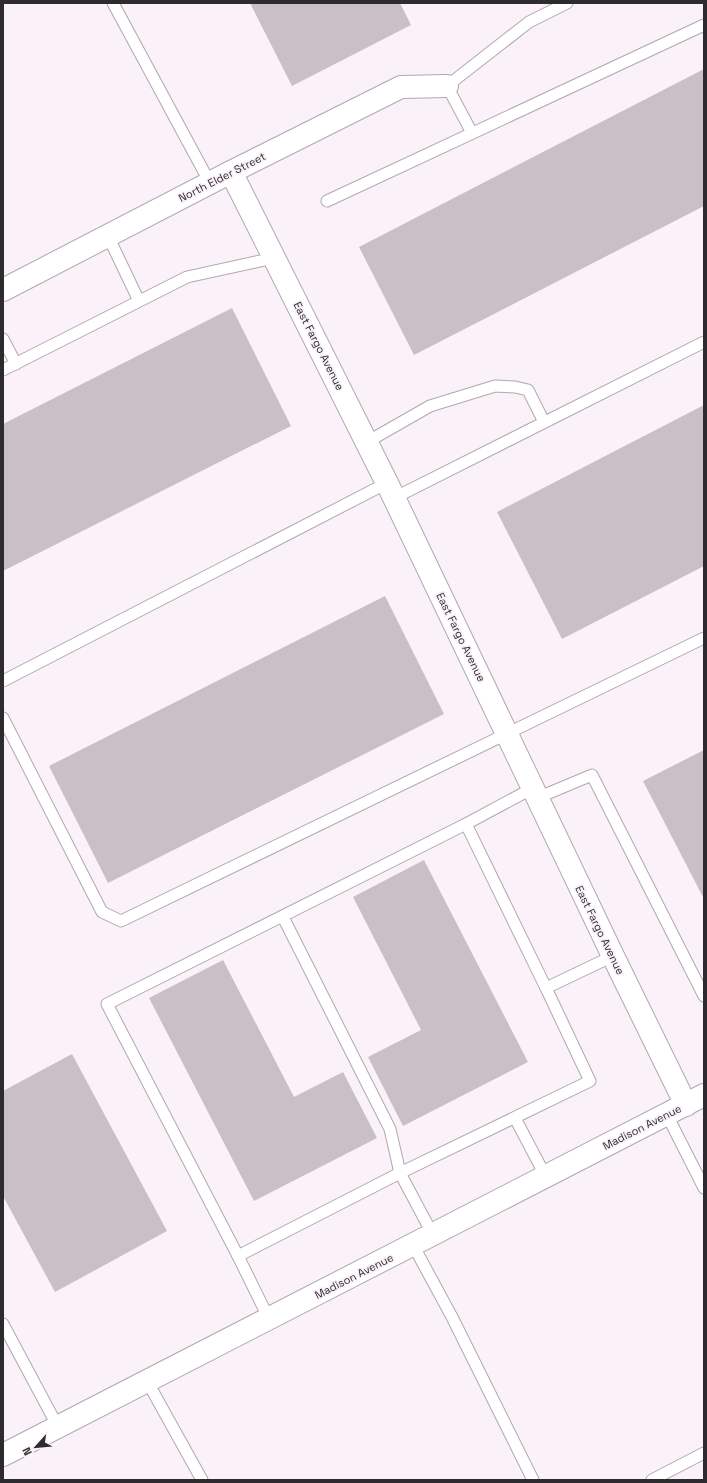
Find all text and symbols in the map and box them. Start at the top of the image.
street label: North Elder Street [176,149,268,205]
street label: East Fargo Avenue [291,299,347,393]
street label: East Fargo Avenue [433,590,489,684]
street label: East Fargo Avenue [572,883,628,977]
street label: Madison Avenue [600,1101,684,1153]
street label: Madison Avenue [312,1250,396,1302]
north arrow [16,1427,56,1467]
text: N [19,1445,35,1458]

